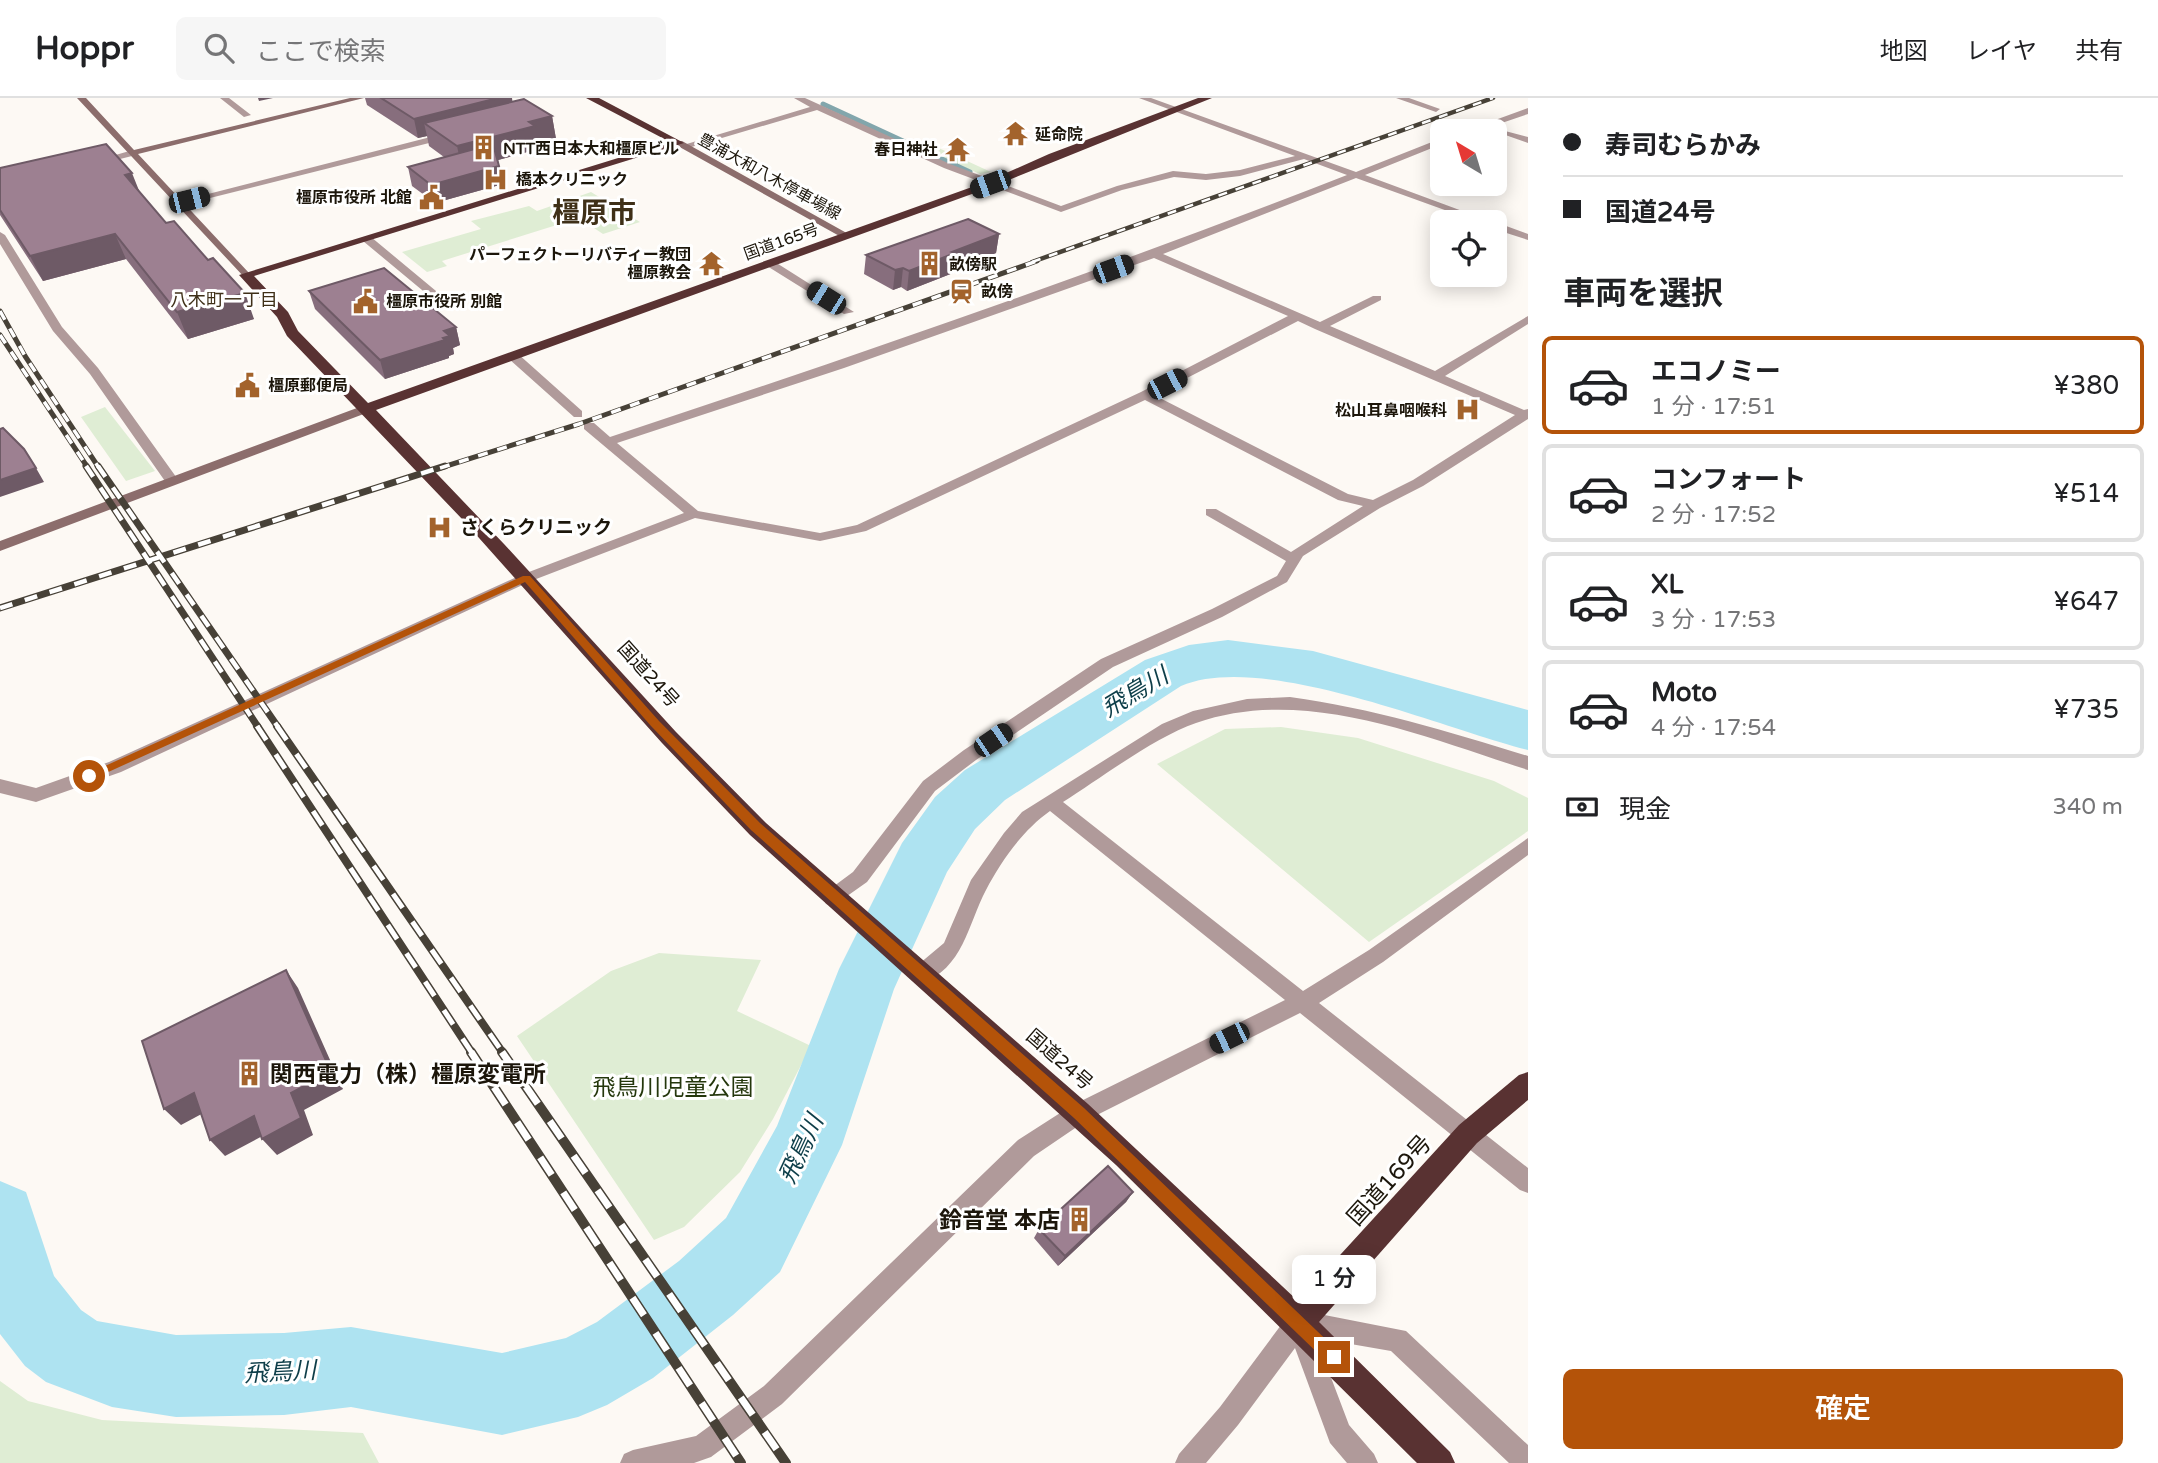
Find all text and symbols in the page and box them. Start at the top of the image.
search box [176,17,666,80]
text: Hoppr [35,29,134,68]
icon: search [200,29,238,67]
text: ここで検索 [256,36,386,67]
text: 地図 [1880,37,1928,66]
text: レイヤ [1966,37,2037,66]
text: 共有 [2075,37,2123,66]
north arrow [1430,119,1507,196]
map controls [1430,119,1507,287]
temple icon: 延命院 [1001,120,1029,148]
place label: 延命院 [1035,125,1083,145]
street label: 豊浦大和八木停車場線 [695,129,844,224]
text: 寿司むらかみ [1605,130,1761,161]
building icon: NTT西日本大和橿原ビル [469,134,497,162]
temple icon: 春日神社 [944,135,972,163]
place label: NTT西日本大和橿原ビル [503,139,679,159]
place label: 春日神社 [874,140,938,160]
hospital icon: 橋本クリニック [482,165,510,193]
car [967,167,1014,201]
place label: 橋本クリニック [516,170,628,190]
public building icon: 橿原市役所 北館 [418,183,446,211]
car [167,185,212,215]
place label: 橿原市役所 北館 [296,188,412,208]
district label: 橿原市 [552,196,636,230]
text: 国道24号 [1605,197,1716,228]
button: locate [1430,210,1507,287]
street label: 国道165号 [741,219,821,265]
place label: パーフェクトーリバティー教団 橿原教会 [469,245,691,283]
temple icon: パーフェクトーリバティー教団 橿原教会 [697,249,725,277]
building icon: 畝傍駅 [915,250,943,278]
car [1090,252,1137,286]
place label: 畝傍駅 [949,255,997,275]
text: 車両を選択 [1563,275,1723,313]
station icon: 畝傍 [947,277,975,305]
car [803,278,850,318]
place label: 畝傍 [981,282,1013,302]
public building icon: 橿原市役所 別館 [352,287,380,315]
district label: 八木町一丁目 [170,289,278,311]
place label: 橿原市役所 別館 [386,292,502,312]
icon: car [1567,354,1630,417]
text: エコノミー [1651,356,1781,387]
car [1144,365,1191,403]
text: ¥380 [2053,370,2119,401]
public building icon: 橿原郵便局 [234,371,262,399]
place label: 橿原郵便局 [268,376,348,396]
text: 1 分 · 17:51 [1651,393,1776,421]
hospital icon: 松山耳鼻咽喉科 [1453,396,1481,424]
place label: 松山耳鼻咽喉科 [1335,401,1447,421]
icon: car [1567,462,1630,525]
text: コンフォート [1651,464,1806,495]
text: ¥514 [2053,478,2119,509]
text: 2 分 · 17:52 [1651,501,1776,529]
hospital icon: さくらクリニック [426,513,454,541]
place label: さくらクリニック [460,517,612,539]
text: XL [1651,569,1683,600]
icon: car [1567,570,1630,633]
text: ¥647 [2053,586,2119,617]
text: 3 分 · 17:53 [1651,606,1776,634]
street label: 国道24号 [613,637,683,712]
water label: 飛鳥川 [1097,660,1176,723]
text: Moto [1651,677,1717,708]
icon: car [1567,678,1630,741]
text: ¥735 [2053,694,2119,725]
text: 4 分 · 17:54 [1651,714,1776,742]
car [970,720,1017,760]
route start [73,760,105,792]
icon: cash [1563,788,1601,826]
text: 340 m [2053,793,2123,821]
text: 現金 [1619,794,1671,825]
car [1206,1019,1253,1057]
street label: 国道24号 [1022,1025,1097,1095]
building icon: 関西電力（株）橿原変電所 [236,1060,264,1088]
place label: 関西電力（株）橿原変電所 [270,1061,546,1089]
park label: 飛鳥川児童公園 [593,1074,754,1102]
water label: 飛鳥川 [773,1108,831,1188]
street label: 国道169号 [1342,1130,1438,1232]
building icon: 鈴音堂 本店 [1066,1206,1094,1234]
place label: 鈴音堂 本店 [939,1207,1060,1235]
callout: 1 分 [1292,1256,1376,1304]
text: 1 分 [1312,1265,1356,1293]
route end [1318,1341,1350,1373]
water label: 飛鳥川 [243,1356,320,1389]
button: 確定 [1563,1369,2123,1449]

